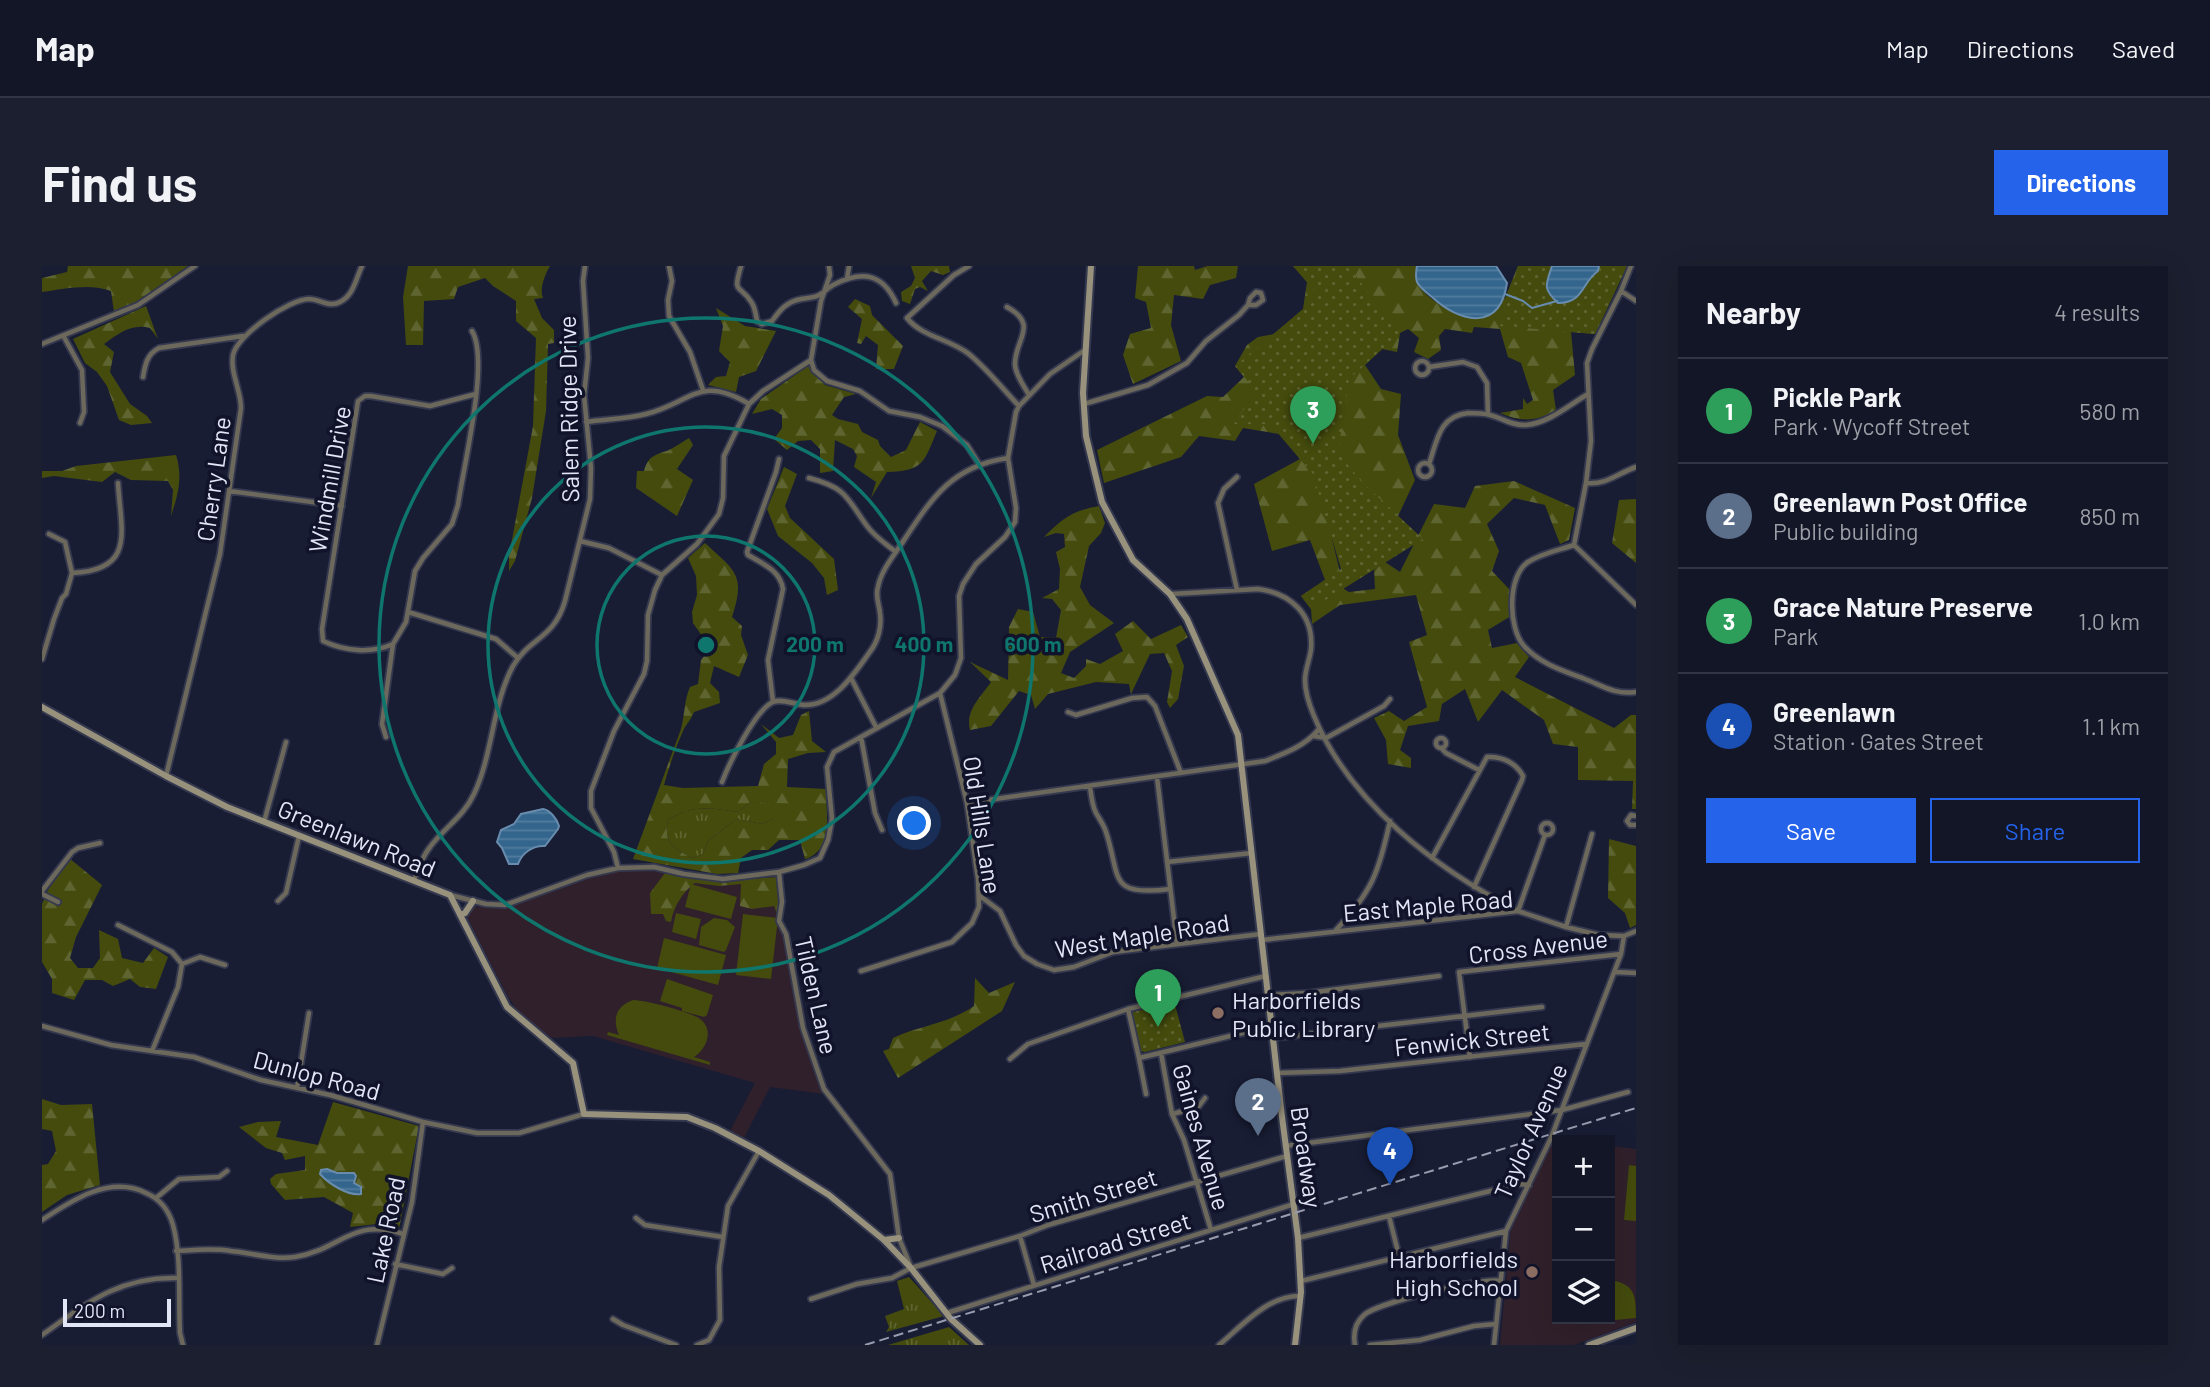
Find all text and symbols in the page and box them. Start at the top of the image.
text: Map [35,28,95,68]
text: Map [1886,34,1929,63]
text: Directions [1967,34,2074,63]
text: Saved [2112,34,2175,63]
button: Directions [1994,150,2168,215]
text: Find us [42,153,197,212]
text: Nearby [1706,294,1801,330]
text: 4 results [2054,298,2140,326]
street label: Salem Ridge Drive [552,315,584,503]
text: Pickle Park [1773,381,1902,412]
pin: 3 [1290,386,1336,444]
text: 1 [1725,397,1733,425]
text: 580 m [2080,397,2140,425]
street label: Windmill Drive [302,403,356,555]
text: Park · Wycoff Street [1773,412,1970,440]
street label: Cherry Lane [190,415,236,543]
text: Greenlawn Post Office [1773,486,2027,517]
text: 2 [1723,502,1735,530]
text: 850 m [2080,502,2140,530]
text: Public building [1773,517,1918,545]
text: Grace Nature Preserve [1773,591,2033,622]
text: 3 [1723,607,1735,635]
text: 1.0 km [2078,607,2140,635]
text: Park [1773,622,1818,650]
text: 200 m [786,631,844,656]
text: 400 m [895,631,953,656]
text: 600 m [1005,631,1061,656]
centre of rings [694,633,718,657]
text: Greenlawn [1773,696,1895,727]
text: 4 [1722,712,1736,740]
text: 1.1 km [2082,712,2140,740]
text: Station · Gates Street [1773,727,1984,755]
street label: Old Hills Lane [958,754,1008,896]
street label: Greenlawn Road [274,793,440,883]
button: Save [1706,798,1916,863]
button: Share [1930,798,2140,863]
your location [897,806,931,840]
street label: East Maple Road [1342,883,1514,927]
street label: West Maple Road [1053,907,1231,963]
street label: Cross Avenue [1467,923,1609,969]
street label: Tilden Lane [789,933,845,1057]
pin: 1 [1135,969,1181,1027]
place label: Harborfields Public Library [1232,985,1375,1042]
marker: Harborfields Public Library [1210,1005,1226,1021]
street label: Fenwick Street [1393,1016,1551,1062]
street label: Dunlop Road [250,1044,384,1106]
street label: Taylor Avenue [1487,1059,1573,1203]
street label: Gaines Avenue [1167,1060,1237,1214]
pin: 2 [1235,1078,1281,1136]
street label: Broadway [1286,1104,1328,1210]
pin: 4 [1367,1127,1413,1185]
map controls [1552,1135,1615,1324]
button: + [1552,1135,1615,1198]
street label: Smith Street [1026,1162,1160,1228]
street label: Lake Road [360,1174,410,1286]
button: − [1552,1198,1615,1261]
street label: Railroad Street [1036,1205,1194,1279]
place label: Harborfields High School [1389,1244,1518,1301]
button: layers [1552,1261,1615,1324]
marker: Harborfields High School [1524,1264,1540,1280]
scale bar [63,1296,172,1328]
text: 200 m [74,1299,125,1322]

